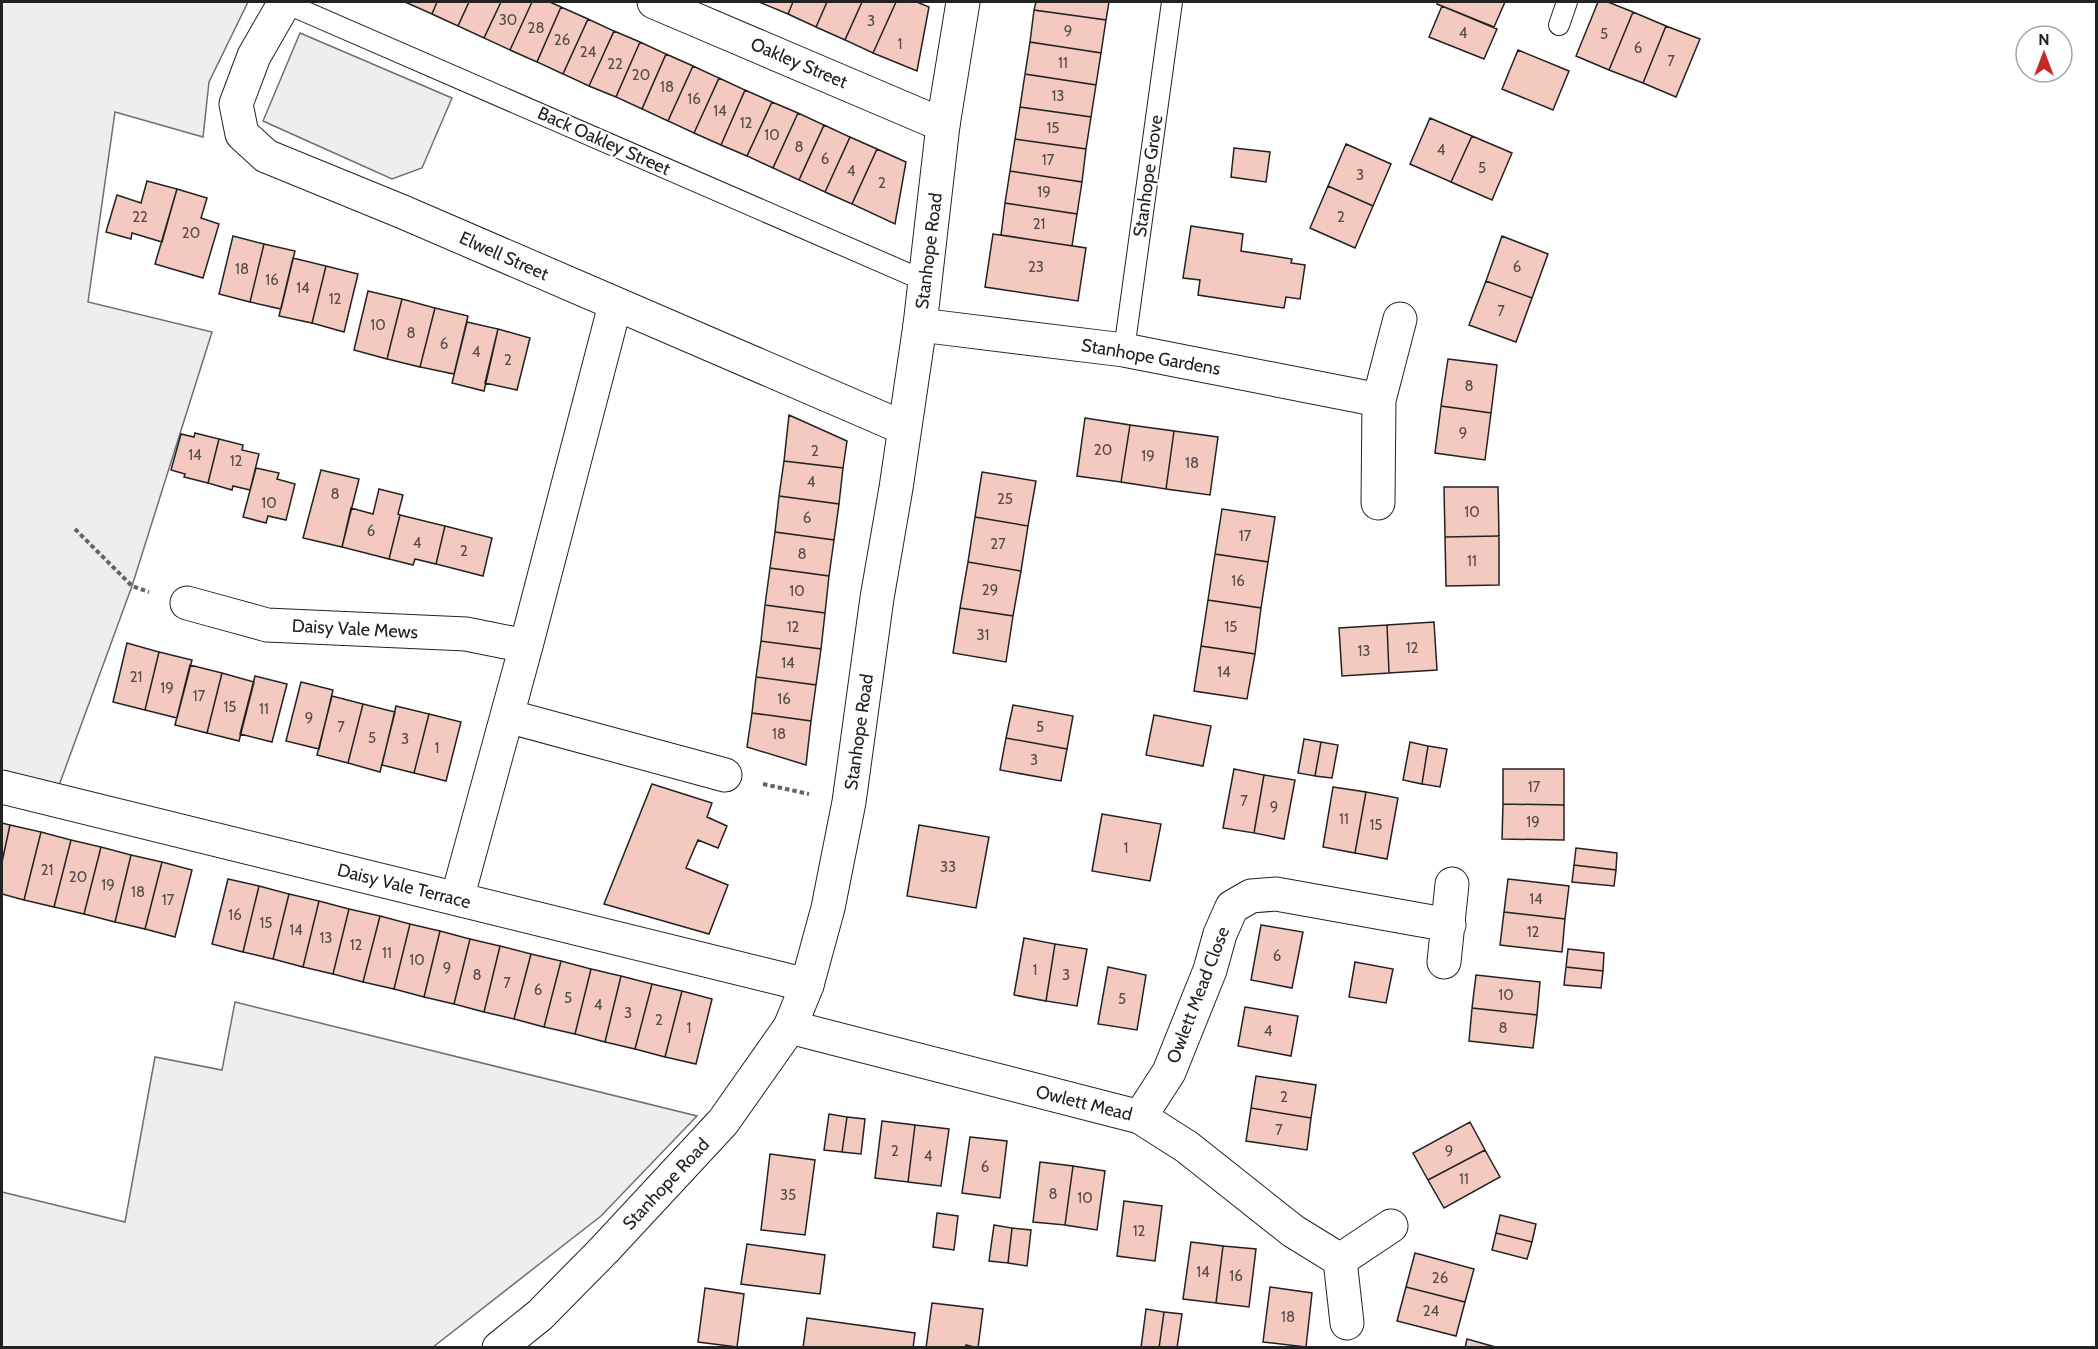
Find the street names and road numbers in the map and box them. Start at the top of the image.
street label: Oakley Street [747,33,851,93]
street label: Back Oakley Street [534,102,674,180]
street label: Stanhope Grove [1129,114,1167,238]
street label: Stanhope Road [911,192,947,310]
street label: Elwell Street [456,227,552,285]
street label: Stanhope Gardens [1080,334,1222,380]
street label: Daisy Vale Mews [291,615,419,643]
street label: Stanhope Road [840,673,878,791]
street label: Daisy Vale Terrace [335,859,473,913]
street label: Owlett Mead Close [1162,924,1234,1066]
street label: Owlett Mead [1033,1080,1135,1126]
street label: Stanhope Road [618,1134,714,1234]

